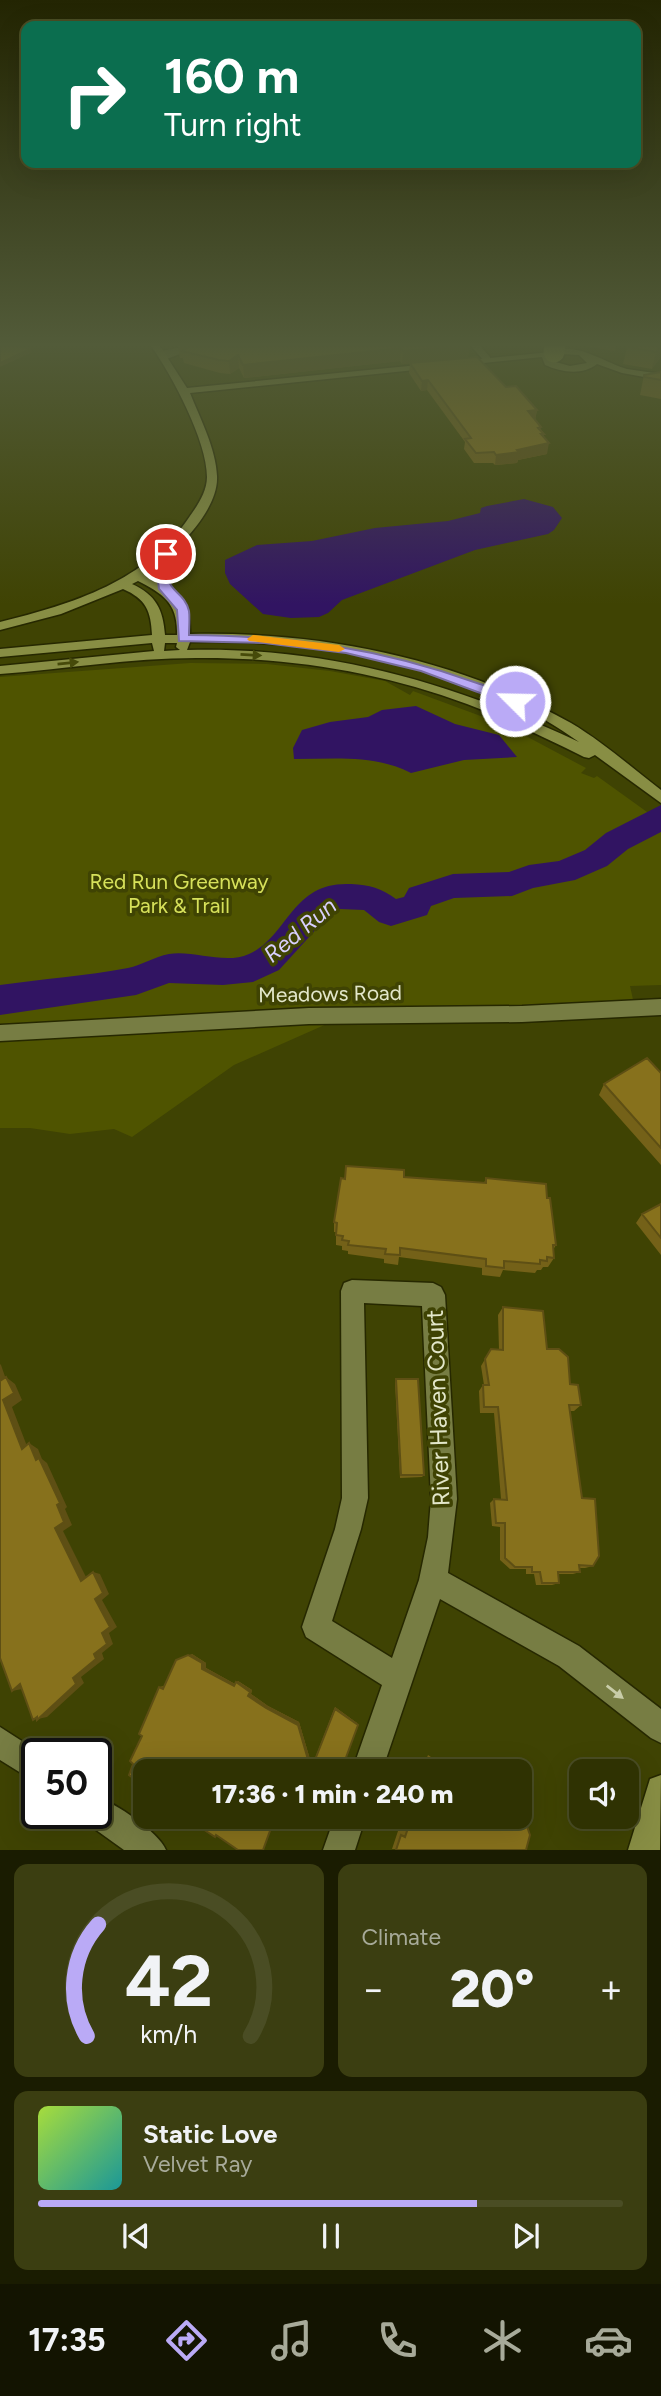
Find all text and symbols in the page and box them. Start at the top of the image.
text: 160 m [164,46,299,105]
icon: right [49,49,140,140]
text: Turn right [164,106,302,144]
pin [136,524,196,584]
icon: arrive [147,535,185,573]
one-way arrow [240,650,262,661]
one-way arrow [57,658,79,669]
position arrow [478,664,552,738]
park label: Red Run Greenway Park & Trail [89,869,269,918]
water label: Red Run [258,891,342,968]
street label: Meadows Road [258,980,402,1007]
street label: River Haven Court [420,1309,455,1507]
one-way arrow [606,1684,624,1699]
speed limit sign: 50 [21,1738,112,1829]
map controls [569,1759,639,1829]
button: sound [569,1759,639,1829]
text: 17:36 · 1 min · 240 m [212,1778,453,1810]
text: Climate [362,1923,441,1951]
text: 42 [125,1938,213,2025]
text: 20° [450,1958,534,2020]
text: − [362,1966,385,2012]
text: + [599,1966,623,2012]
text: km/h [140,2019,197,2049]
text: Static Love [143,2118,277,2150]
text: Velvet Ray [143,2150,252,2178]
icon: previous [117,2217,155,2255]
icon: pause [312,2217,350,2255]
icon: next [507,2217,545,2255]
icon: directions [162,2316,211,2365]
icon: music [267,2316,316,2365]
icon: phone [373,2316,422,2365]
icon: climate [478,2316,527,2365]
icon: car [584,2316,633,2365]
text: 17:35 [28,2321,106,2359]

